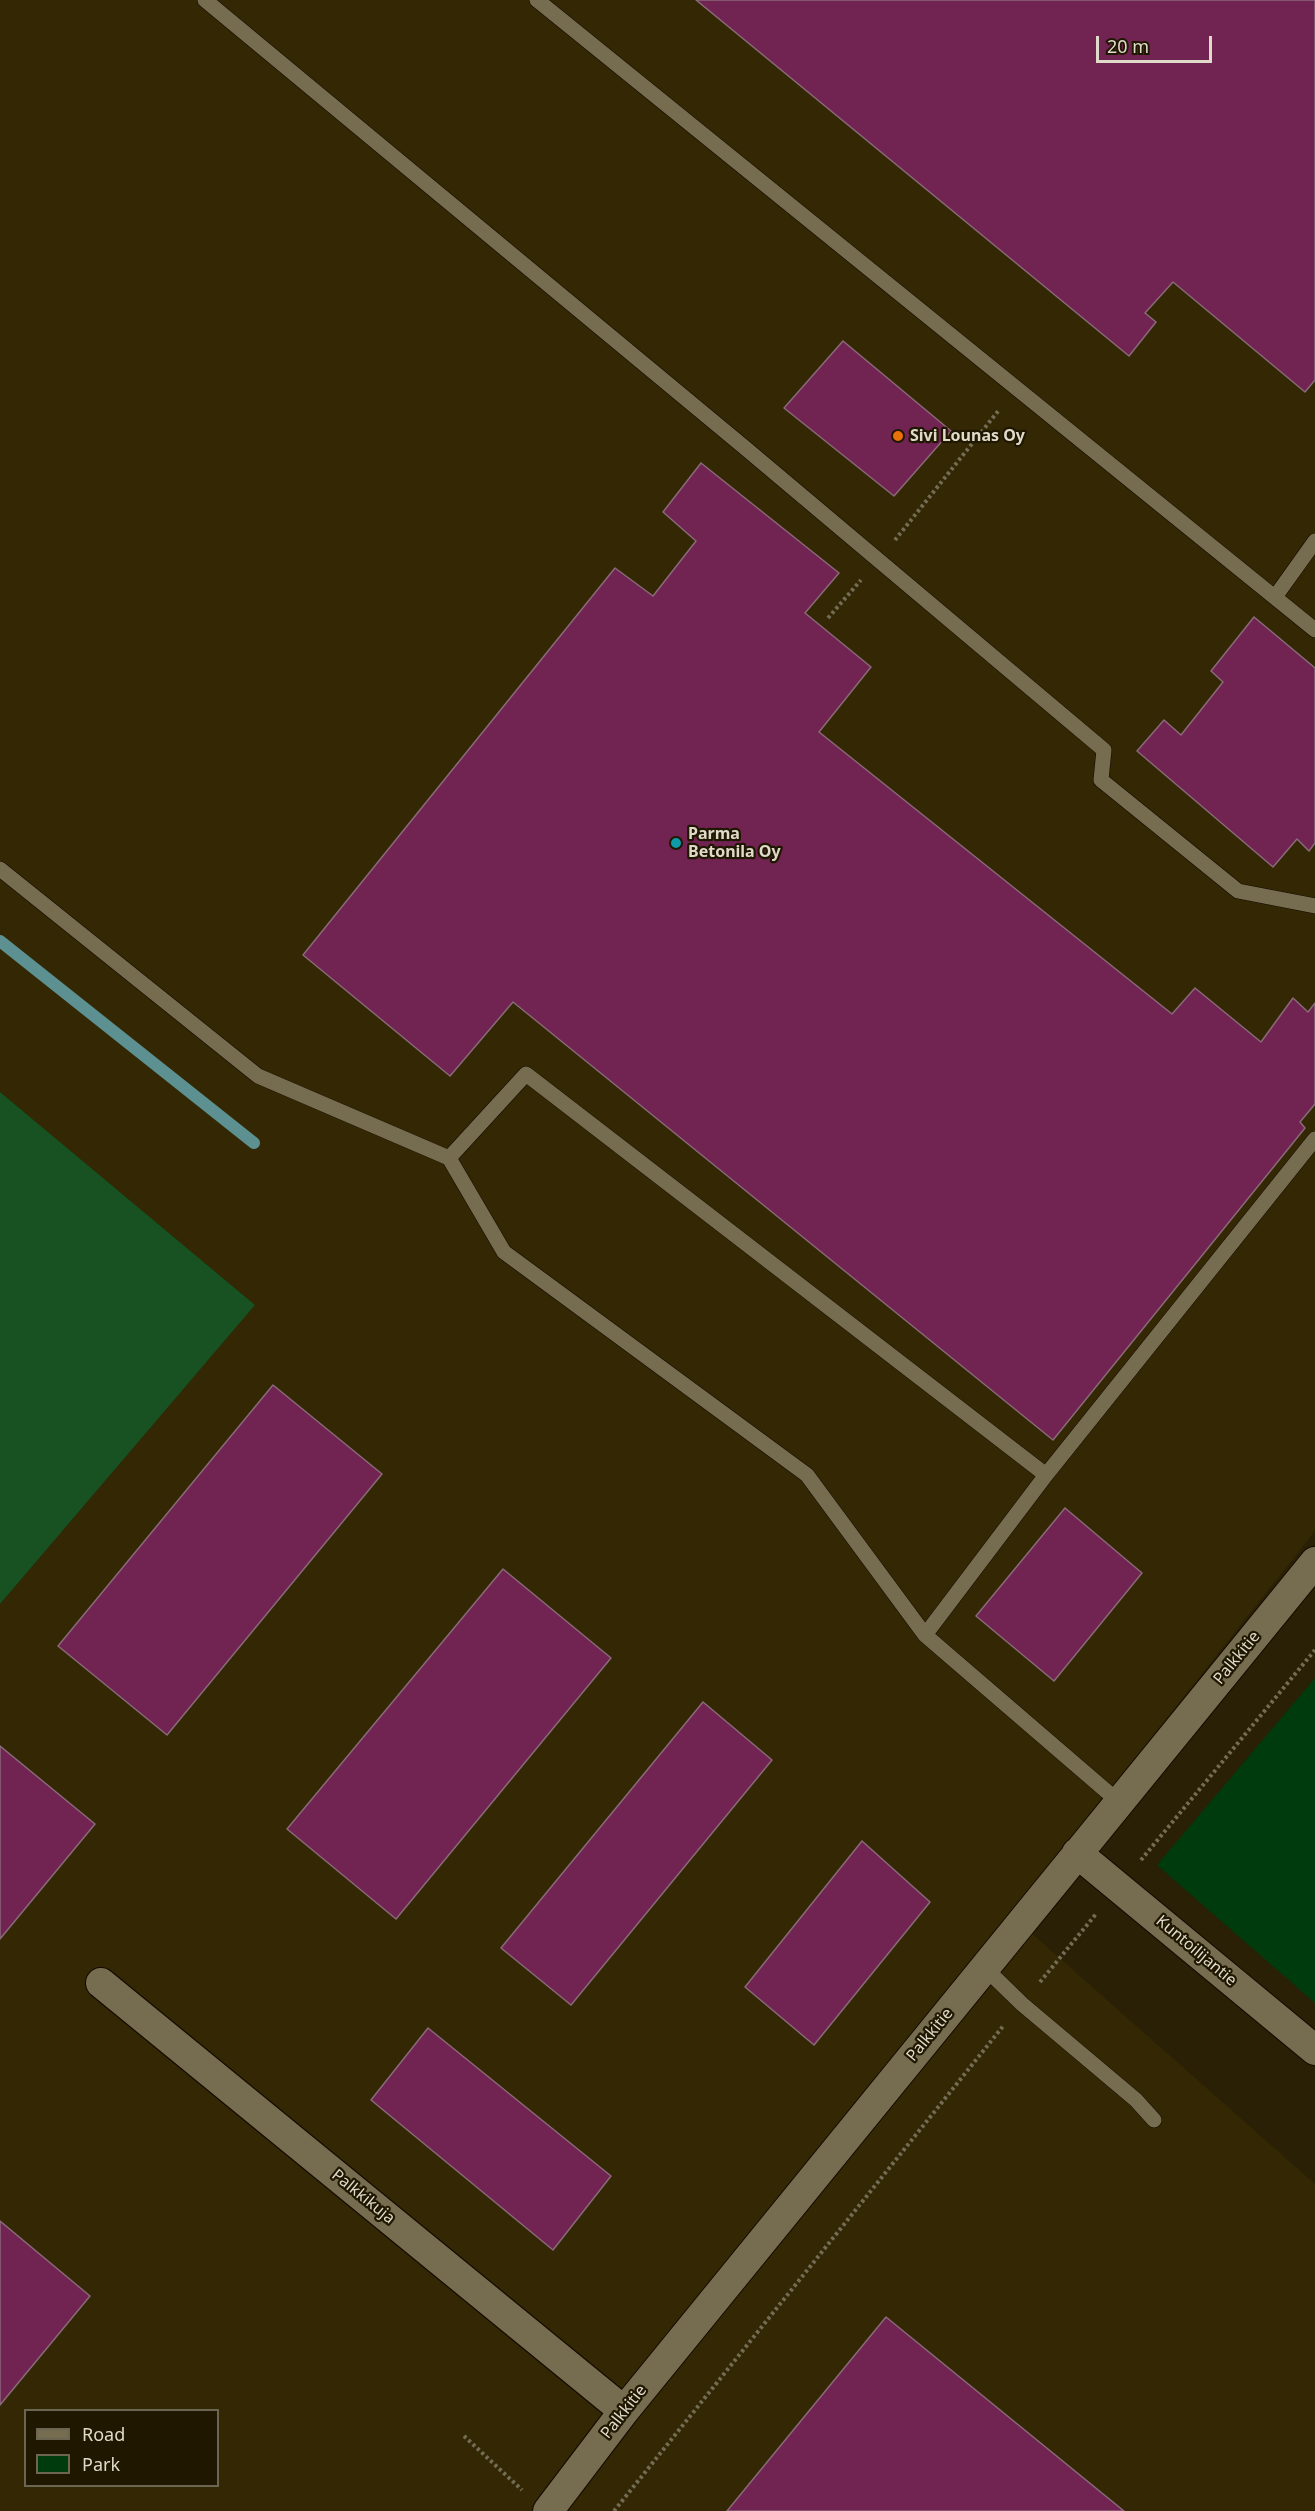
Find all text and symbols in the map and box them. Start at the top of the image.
scale bar [1099,24,1214,62]
text: 20 m [1107,34,1149,58]
place label: Sivi Lounas Oy [910,426,1025,446]
marker: Sivi Lounas Oy [891,429,905,443]
place label: Parma Betonila Oy [688,824,781,862]
marker: Parma Betonila Oy [669,836,683,850]
street label: Palkkitie [1210,1628,1264,1688]
street label: Kuntoilijantie [1152,1912,1240,1990]
street label: Palkkitie [903,2005,957,2065]
street label: Palkkikuja [328,2166,398,2228]
street label: Palkkitie [597,2381,651,2443]
legend [24,2409,219,2487]
text: Road [82,2422,125,2446]
text: Park [82,2452,120,2476]

